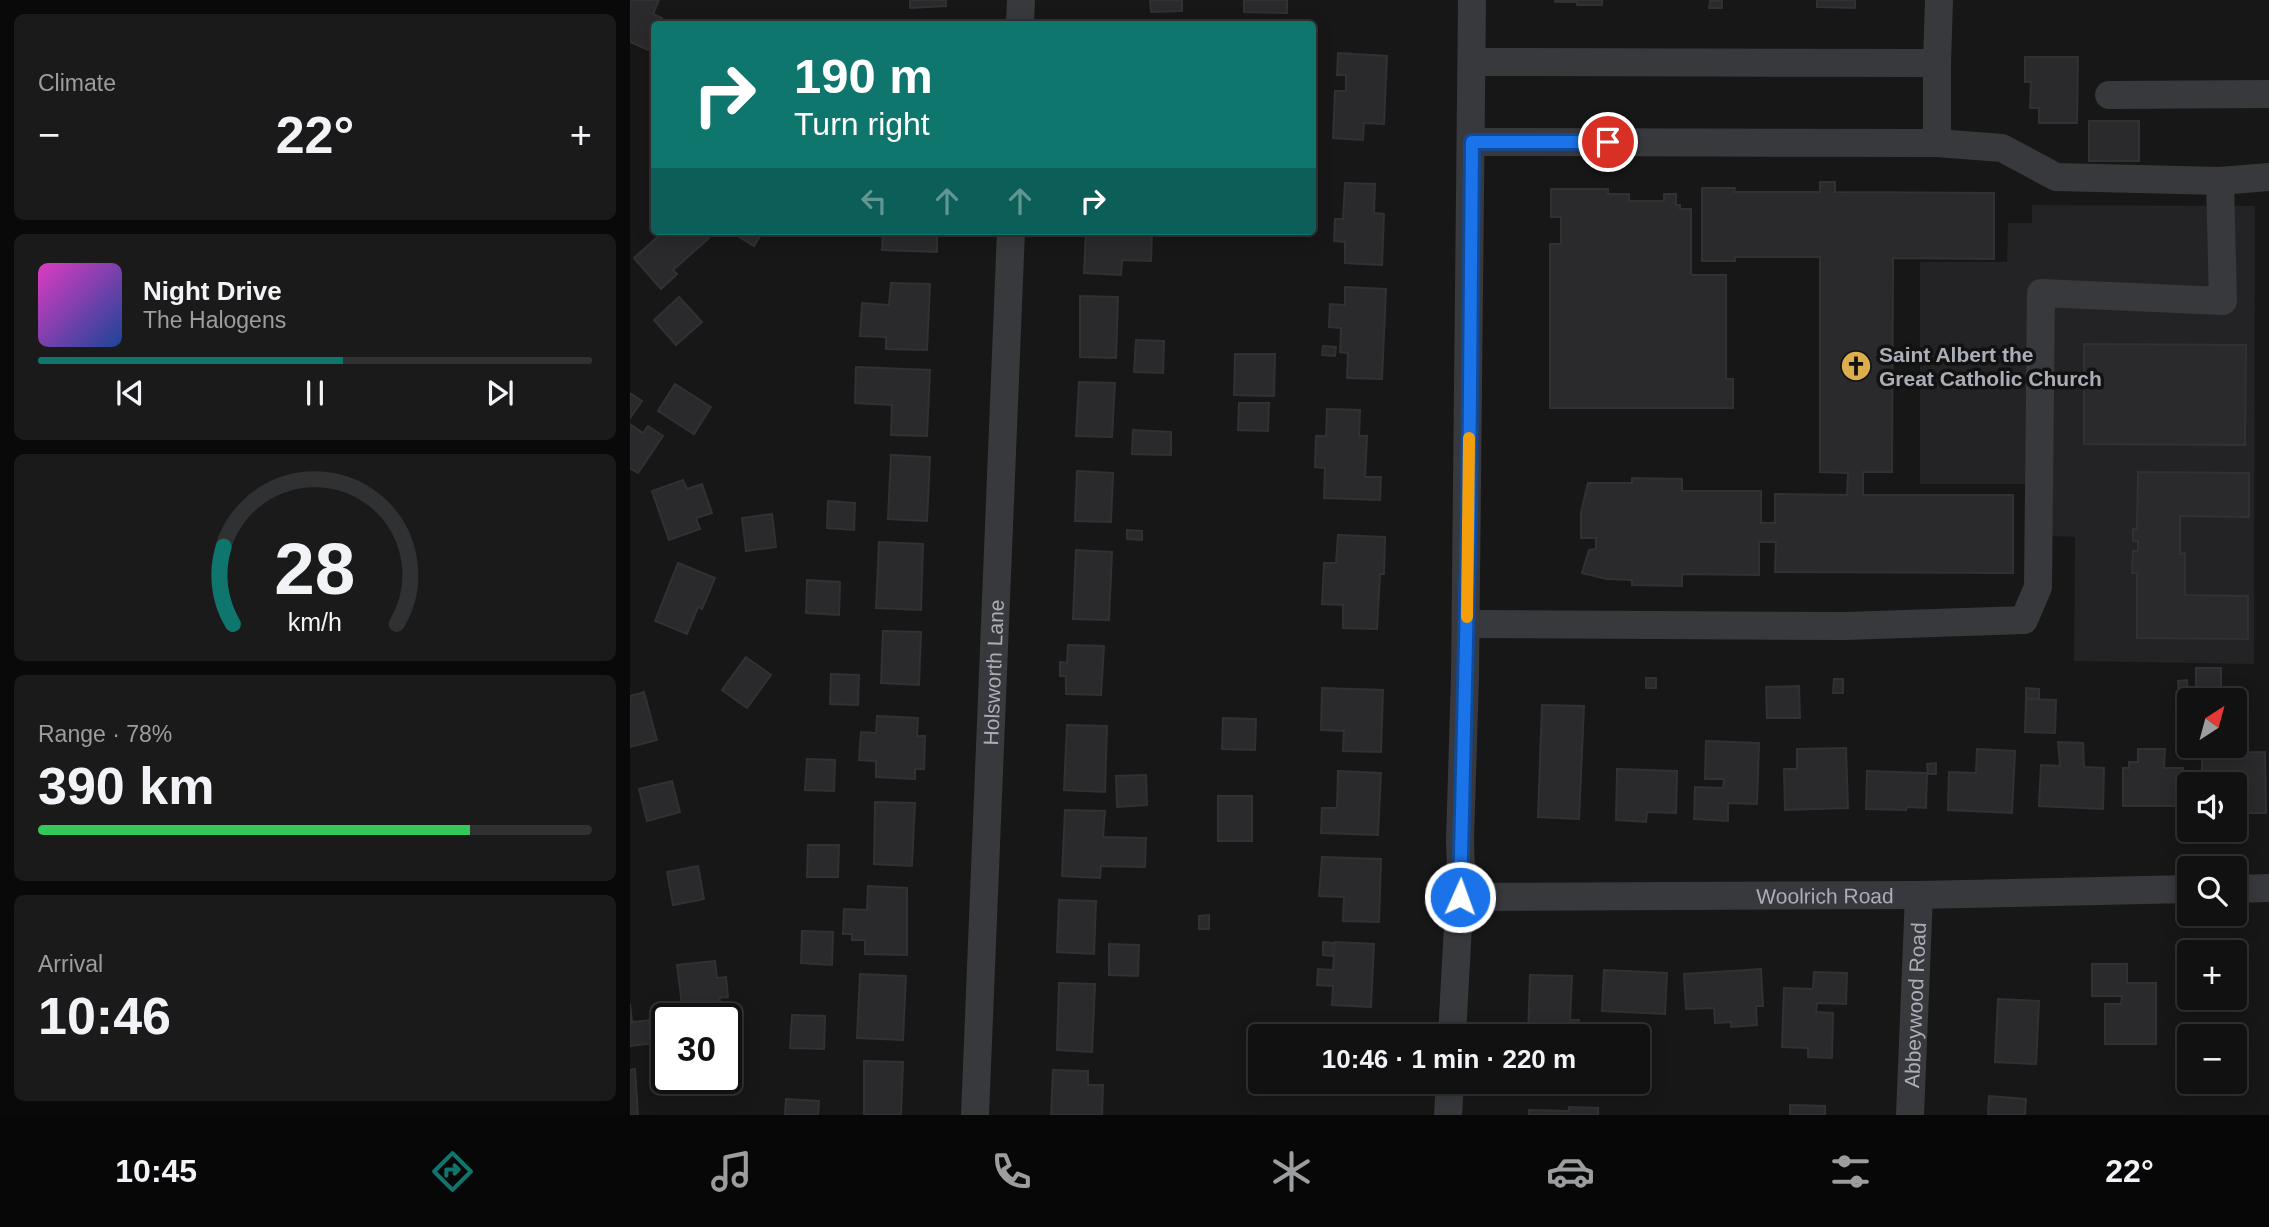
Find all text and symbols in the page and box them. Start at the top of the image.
icon: right [679,49,770,140]
text: 190 m [794,49,933,103]
text: Climate [38,70,116,96]
text: 22° [276,106,354,164]
text: Turn right [794,106,930,142]
pin [1578,112,1638,172]
text: − [38,114,60,156]
text: + [570,114,592,156]
icon: arrive [1589,123,1627,161]
icon: left [855,182,893,220]
icon: ahead [928,182,966,220]
icon: ahead [1001,182,1039,220]
icon: right [1074,182,1112,220]
text: Night Drive [143,276,282,306]
text: The Halogens [143,307,286,333]
place label: Saint Albert the Great Catholic Church [1879,343,2102,390]
church icon: Saint Albert the Great Catholic Church [1839,349,1873,383]
icon: previous [111,374,149,412]
icon: pause [296,374,334,412]
icon: next [481,374,519,412]
text: 28 [275,528,355,609]
street label: Holsworth Lane [979,599,1007,746]
text: km/h [288,607,342,635]
north arrow [2177,688,2247,758]
map controls [2177,688,2247,1094]
text: Range · 78% [38,721,172,747]
text: 390 km [38,757,214,815]
button: sound [2177,772,2247,842]
button: search [2177,856,2247,926]
position arrow [1423,860,1497,934]
street label: Woolrich Road [1756,884,1894,907]
street label: Abbeywood Road [1900,922,1929,1088]
button: + [2177,940,2247,1010]
text: Arrival [38,951,103,977]
text: 10:46 [38,987,171,1045]
speed limit sign: 30 [651,1003,742,1094]
button: − [2177,1024,2247,1094]
text: 10:46 · 1 min · 220 m [1322,1044,1576,1074]
icon: directions [428,1147,477,1196]
icon: music [707,1147,756,1196]
icon: phone [987,1147,1036,1196]
icon: climate [1267,1147,1316,1196]
icon: car [1546,1147,1595,1196]
icon: filters [1826,1147,1875,1196]
text: 10:45 [115,1153,197,1189]
text: 22° [2105,1153,2154,1189]

